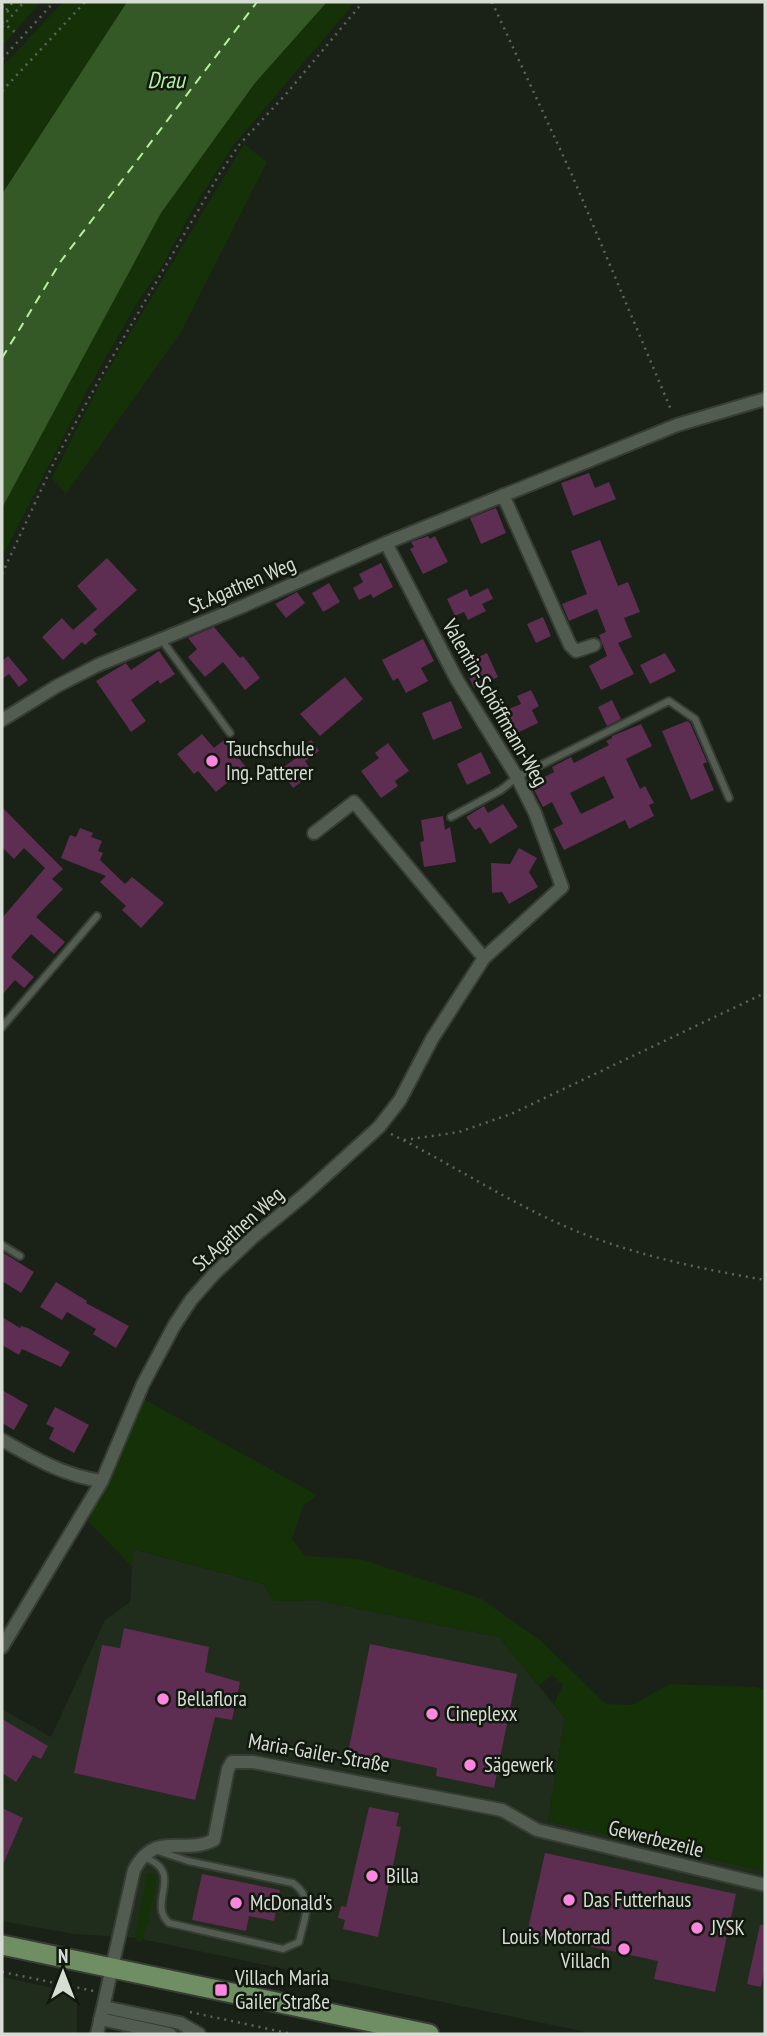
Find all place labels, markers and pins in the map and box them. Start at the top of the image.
place label: Tauchschule Ing. Patterer [226,735,314,786]
marker: Tauchschule Ing. Patterer [204,753,220,769]
place label: Bellaflora [177,1685,247,1712]
marker: Bellaflora [155,1691,171,1707]
place label: Cineplexx [446,1700,518,1727]
marker: Cineplexx [424,1706,440,1722]
place label: Sägewerk [484,1751,554,1778]
marker: Sägewerk [462,1757,478,1773]
place label: Billa [386,1862,419,1889]
marker: Billa [364,1868,380,1884]
place label: Das Futterhaus [583,1886,691,1913]
place label: McDonald's [250,1889,332,1916]
marker: Das Futterhaus [561,1892,577,1908]
marker: McDonald's [228,1895,244,1911]
place label: JYSK [710,1914,745,1941]
marker: JYSK [689,1920,705,1936]
place label: Louis Motorrad Villach [502,1923,610,1974]
marker: Louis Motorrad Villach [616,1941,632,1957]
place label: Villach Maria Gailer Straße [234,1964,330,2015]
marker: Villach Maria Gailer Straße [213,1982,229,1998]

